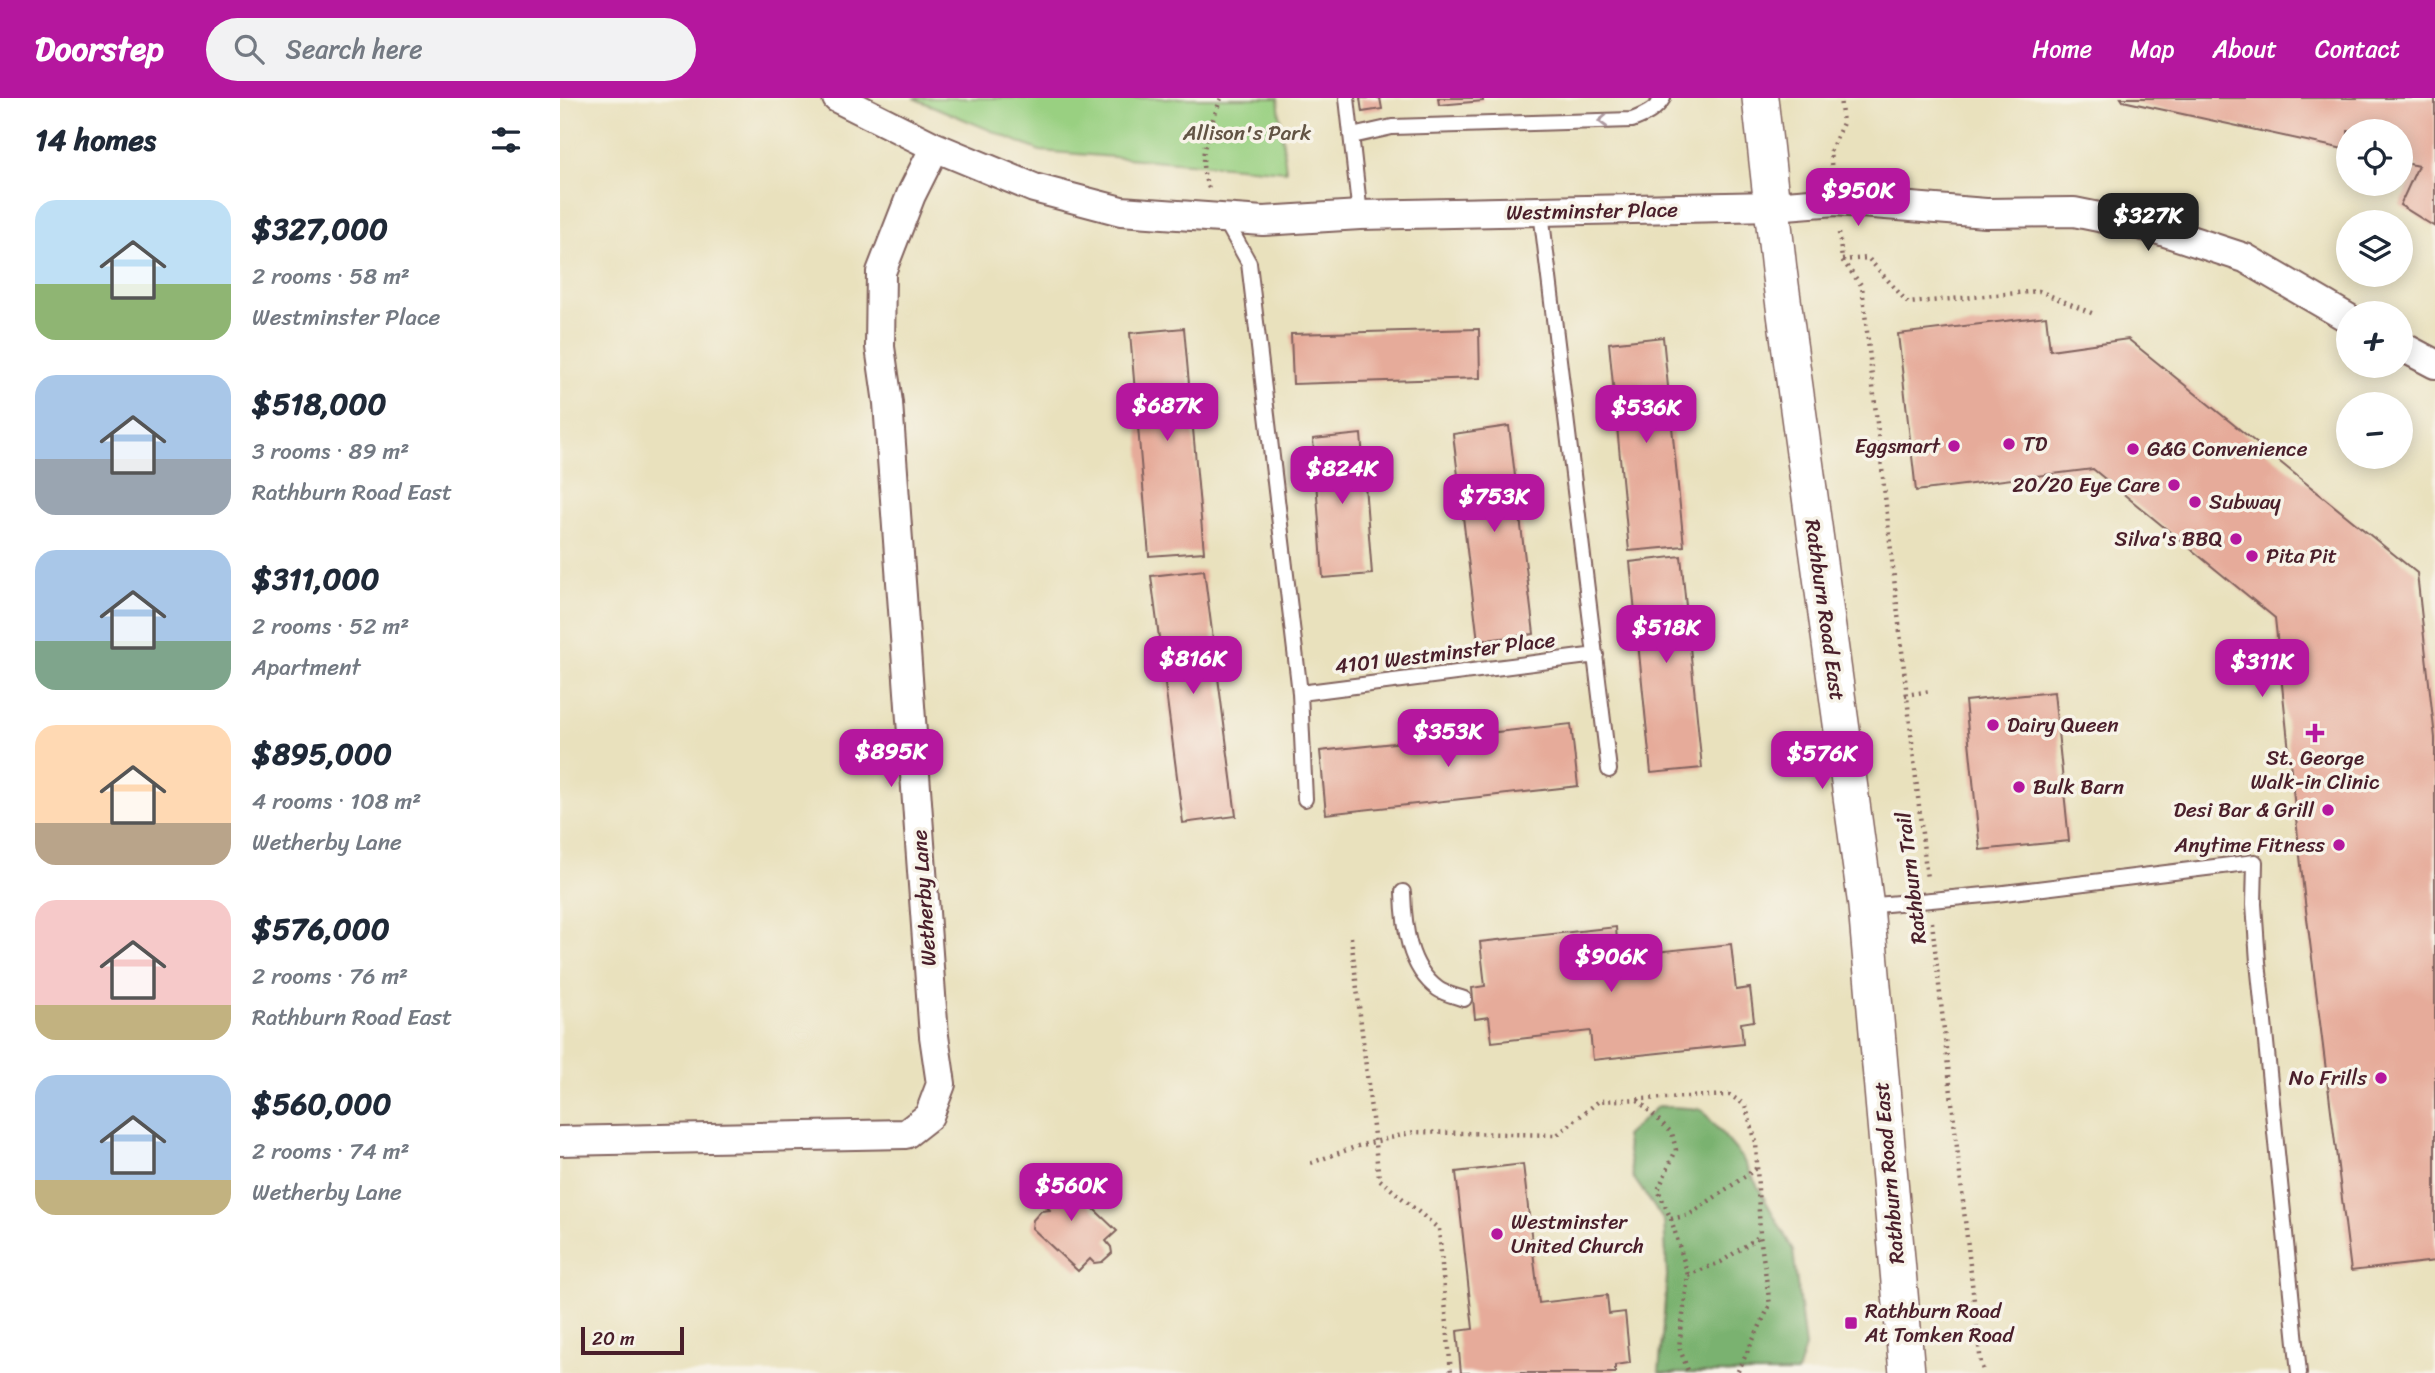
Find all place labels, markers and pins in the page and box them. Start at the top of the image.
pin: $950K [1809,169,1907,228]
pin: $327K [2099,194,2197,253]
pin: $687K [1118,384,1216,443]
pin: $536K [1597,386,1695,445]
place label: TD [2023,425,2048,463]
place label: Eggsmart [1855,427,1942,465]
place label: G&G Convenience [2147,430,2308,468]
marker: TD [2001,436,2017,452]
marker: Eggsmart [1946,438,1962,454]
marker: G&G Convenience [2125,441,2141,457]
pin: $824K [1293,446,1391,506]
place label: 20/20 Eye Care [2012,466,2160,504]
pin: $753K [1445,474,1543,534]
marker: 20/20 Eye Care [2166,477,2182,493]
place label: Subway [2209,483,2281,521]
marker: Subway [2187,494,2203,510]
place label: Silva's BBQ [2114,520,2222,558]
marker: Silva's BBQ [2228,531,2244,547]
place label: Pita Pit [2266,537,2337,575]
marker: Pita Pit [2244,548,2260,564]
pin: $518K [1617,606,1715,665]
pin: $816K [1144,636,1242,696]
pin: $311K [2213,640,2311,699]
place label: Dairy Queen [2007,706,2119,744]
pin: $353K [1399,710,1497,769]
marker: Dairy Queen [1985,717,2001,733]
marker: St. George Walk-in Clinic [2305,723,2325,743]
pin: $895K [842,730,940,789]
pin: $576K [1773,732,1871,791]
place label: St. George Walk-in Clinic [2251,739,2380,801]
place label: Bulk Barn [2033,768,2124,806]
marker: Bulk Barn [2011,779,2027,795]
place label: Desi Bar & Grill [2173,791,2315,829]
marker: Desi Bar & Grill [2320,802,2336,818]
place label: Anytime Fitness [2173,826,2325,864]
marker: Anytime Fitness [2331,837,2347,853]
pin: $906K [1562,934,1660,994]
place label: No Frills [2289,1059,2367,1097]
marker: No Frills [2373,1070,2389,1086]
pin: $560K [1022,1164,1120,1223]
place label: Westminster United Church [1511,1203,1644,1265]
marker: Westminster United Church [1489,1226,1505,1242]
place label: Rathburn Road At Tomken Road [1864,1292,2015,1354]
marker: Rathburn Road At Tomken Road [1843,1315,1859,1331]

